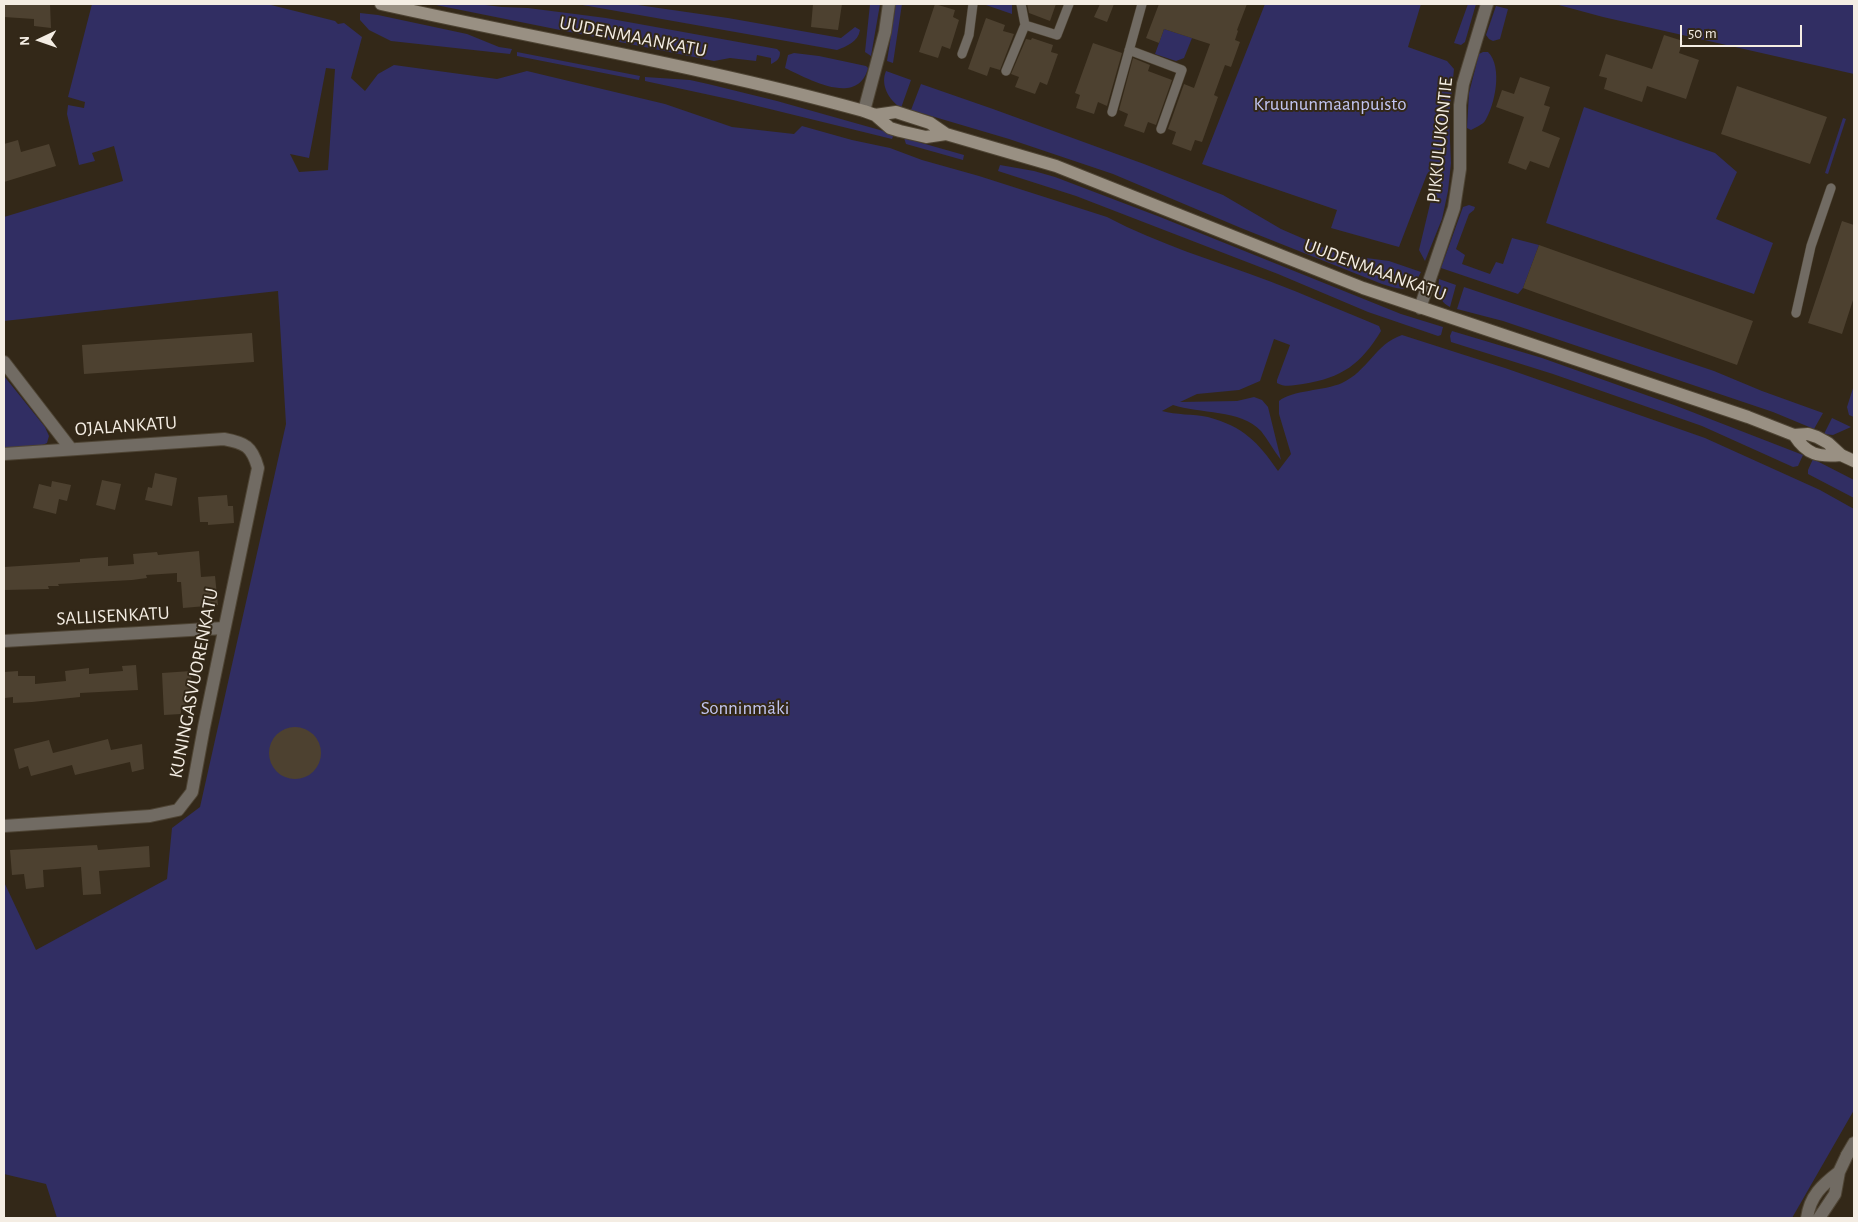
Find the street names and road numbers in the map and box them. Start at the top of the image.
street label: UUDENMAANKATU [557,12,709,62]
street label: PIKKULUKONTIE [1422,76,1458,204]
street label: UUDENMAANKATU [1301,234,1449,306]
street label: OJALANKATU [74,411,178,441]
street label: KUNINGASVUORENKATU [164,586,224,780]
street label: SALLISENKATU [56,602,170,630]

